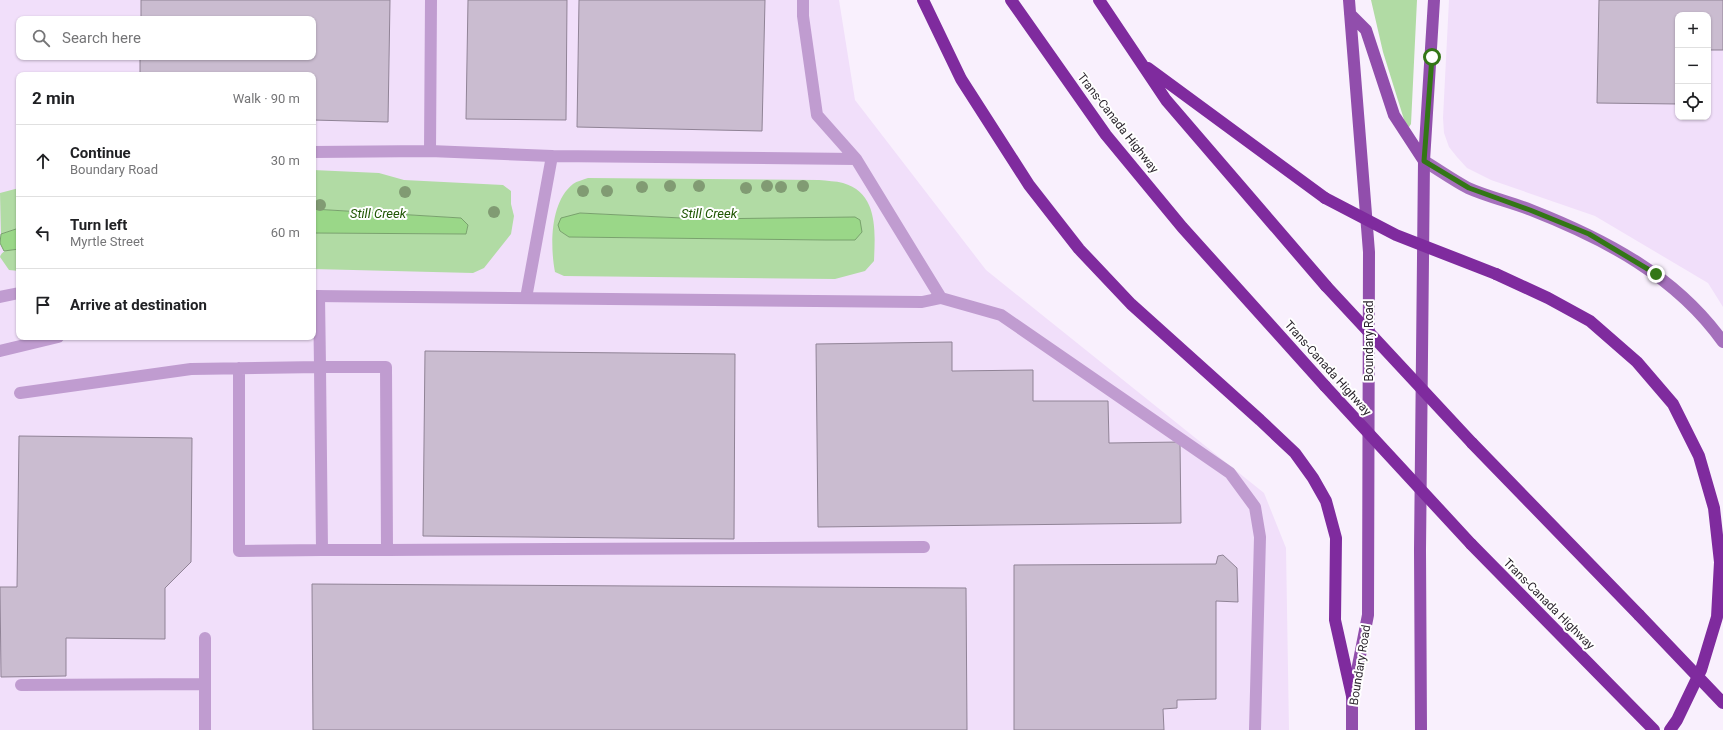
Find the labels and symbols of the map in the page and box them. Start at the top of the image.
route start [1423,48,1441,66]
street label: Trans-Canada Highway [1075,70,1162,176]
water label: Still Creek [350,206,407,221]
water label: Still Creek [681,206,738,221]
route end [1647,265,1665,283]
street label: Boundary Road [1362,300,1376,382]
street label: Trans-Canada Highway [1282,318,1375,419]
street label: Trans-Canada Highway [1501,556,1598,653]
street label: Boundary Road [1347,624,1373,706]

